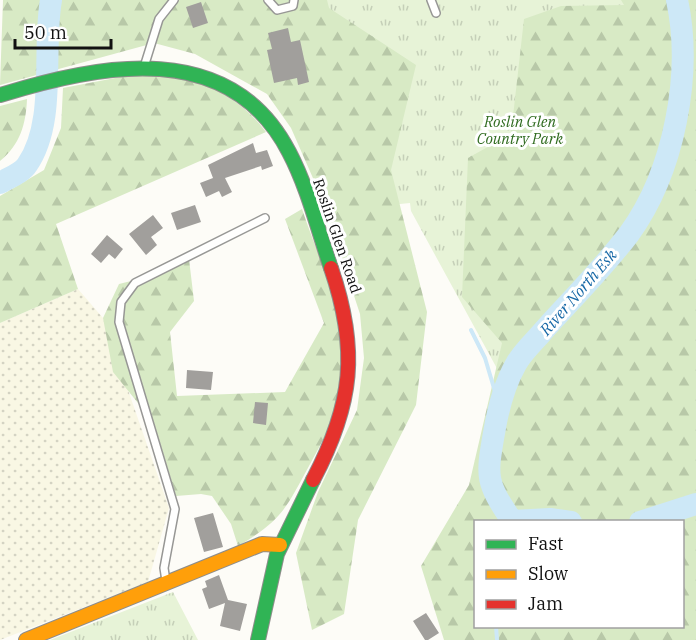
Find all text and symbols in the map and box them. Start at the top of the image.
scale bar [15,12,111,50]
text: 50 m [24,21,67,44]
park label: Roslin Glen Country Park [477,112,563,148]
street label: Roslin Glen Road [309,176,366,296]
water label: River North Esk [535,245,621,340]
legend [474,520,684,628]
text: Fast [528,532,563,555]
text: Slow [528,562,568,585]
text: Jam [528,592,563,615]

